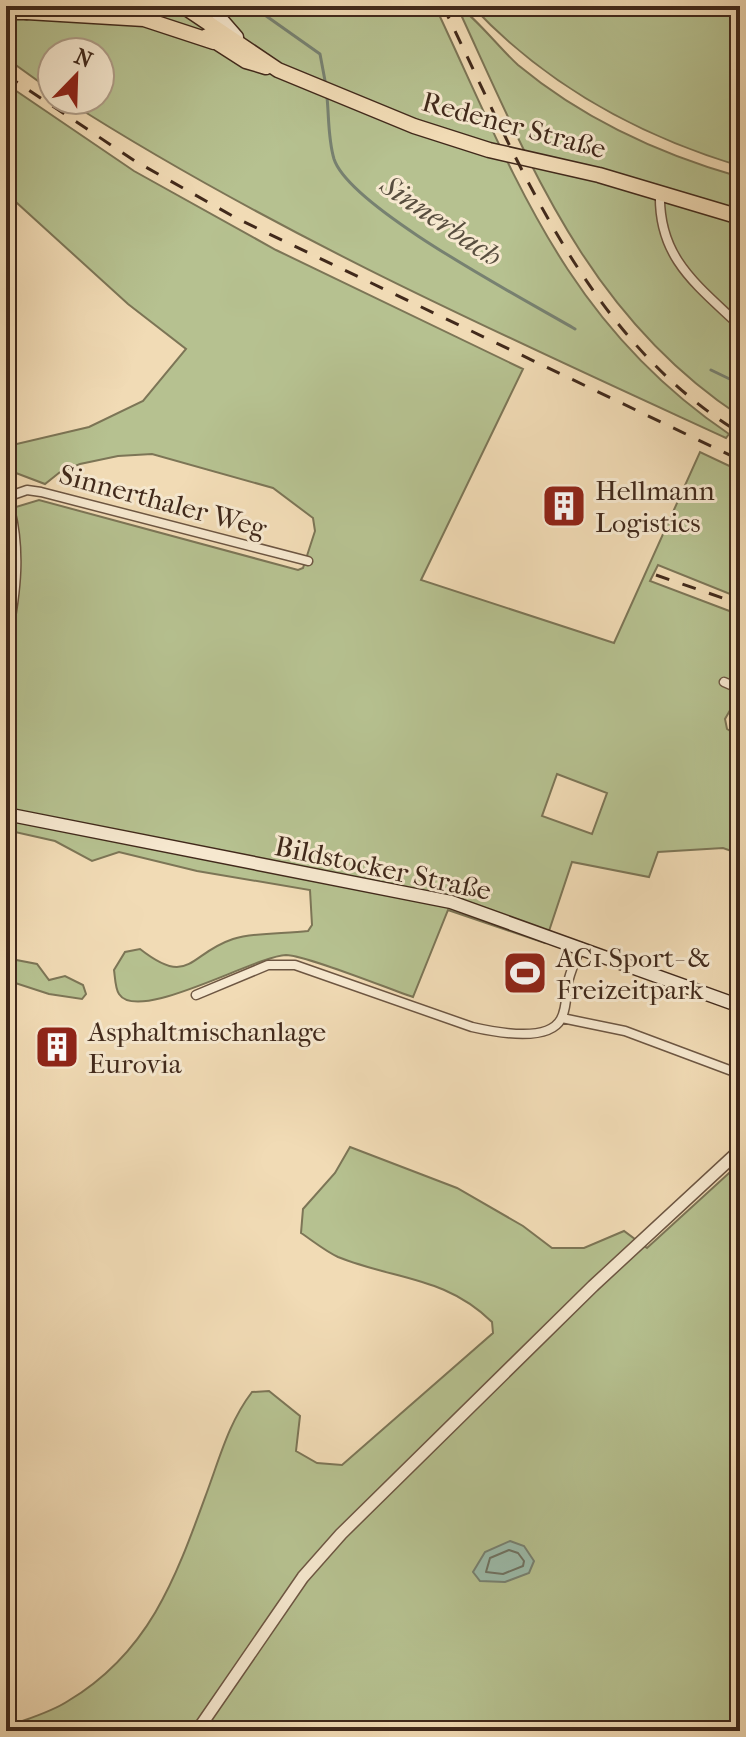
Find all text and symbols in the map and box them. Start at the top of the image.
north arrow [36,36,116,116]
text: N [71,43,96,74]
street label: Redener Straße [418,85,610,165]
water label: Sinnerbach [373,167,508,274]
street label: Sinnerthaler Weg [56,457,271,545]
place label: Hellmann Logistics [595,474,715,539]
building icon: Hellmann Logistics [540,482,588,530]
street label: Bildstocker Straße [272,829,494,907]
place label: AC1 Sport- & Freizeitpark [555,941,710,1006]
sports icon: AC1 Sport- & Freizeitpark [501,949,549,997]
place label: Asphaltmischanlage Eurovia [87,1015,326,1080]
building icon: Asphaltmischanlage Eurovia [33,1023,81,1071]

